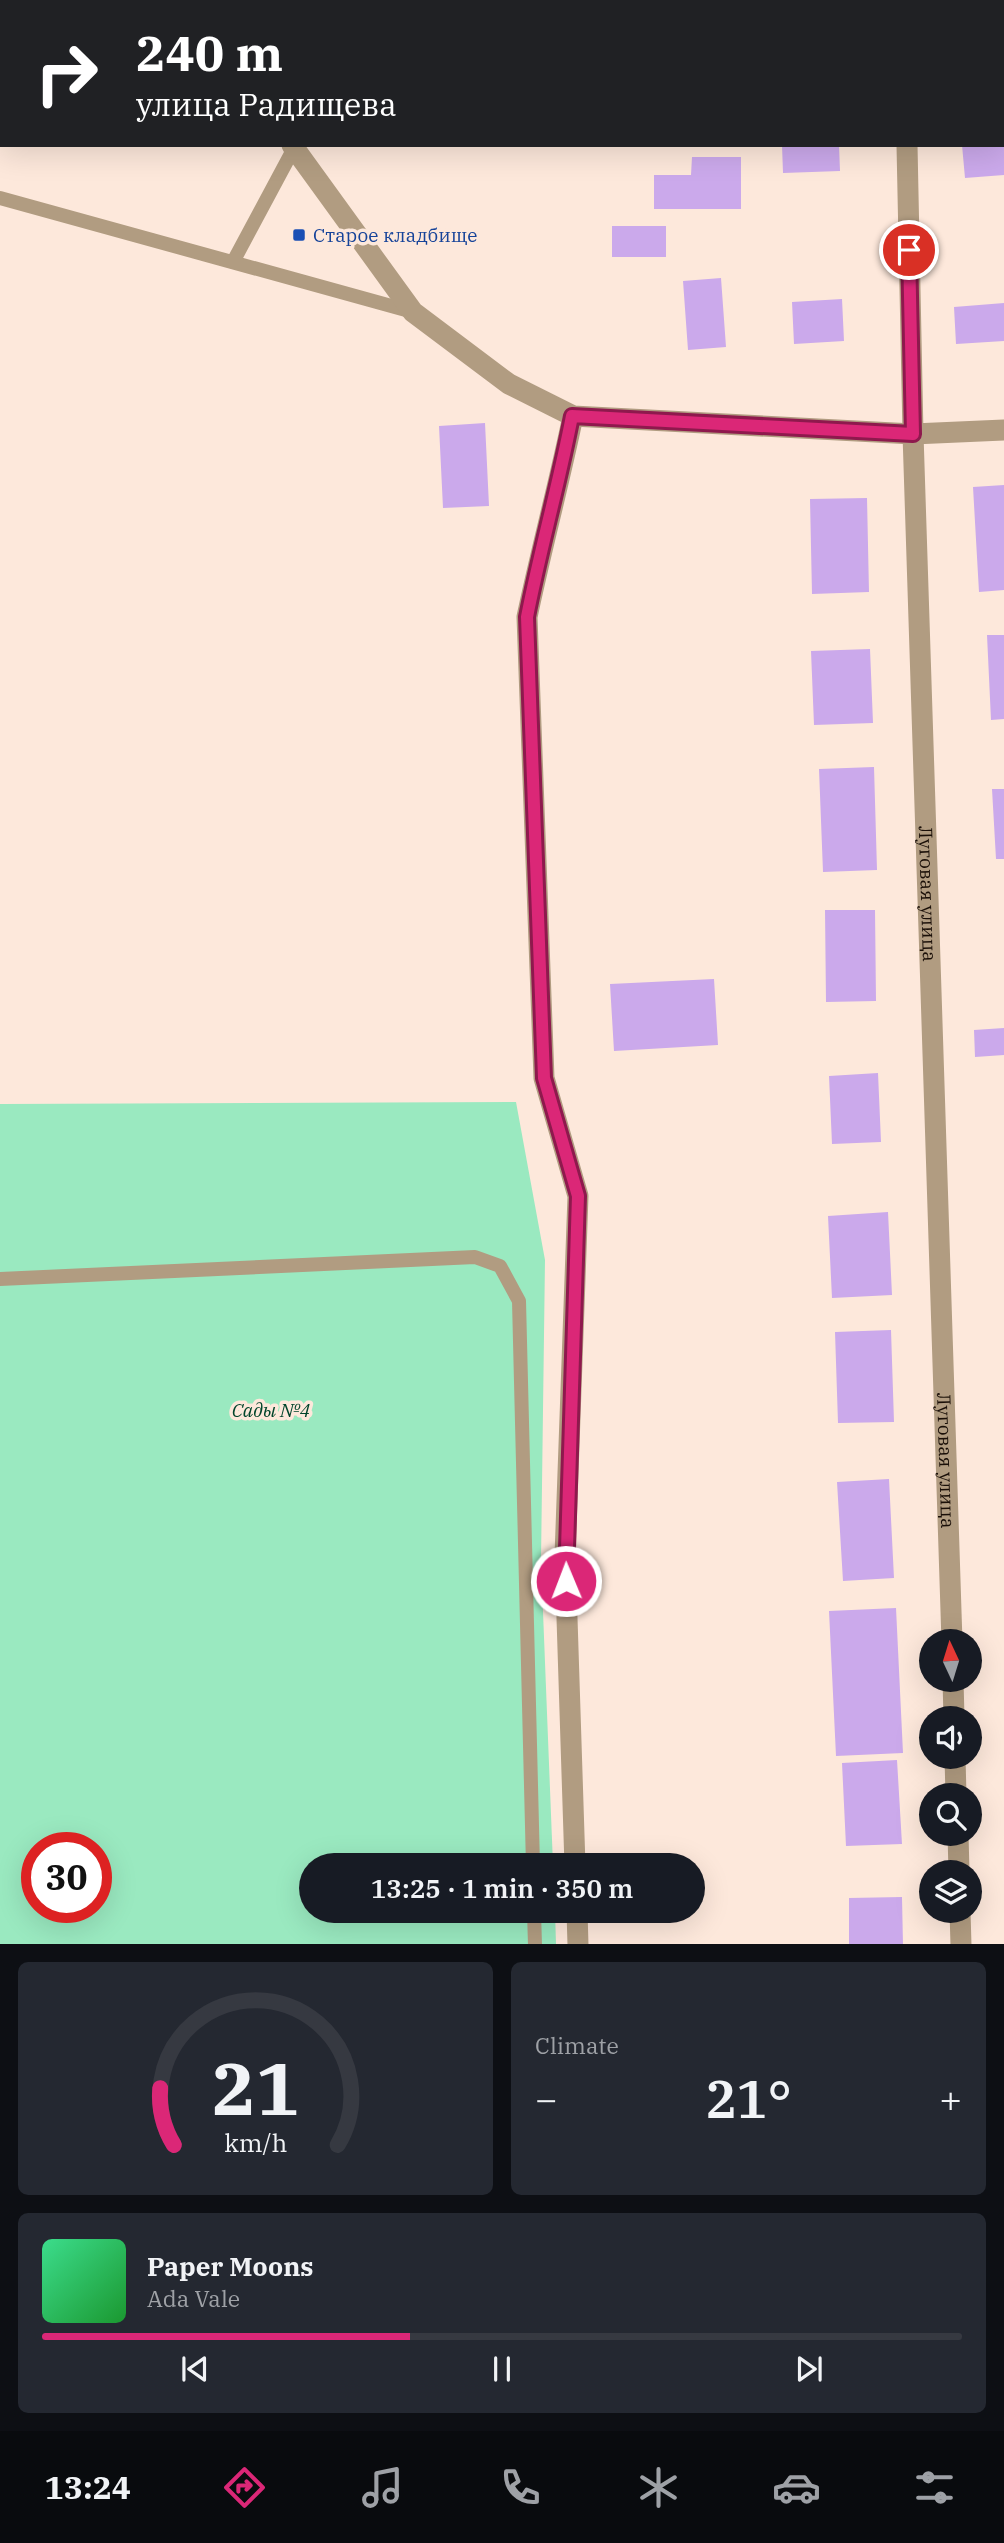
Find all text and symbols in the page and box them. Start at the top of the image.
text: 240 m [136,21,283,84]
icon: right [21,28,112,119]
text: улица Радищева [136,83,397,125]
pin [879,220,939,280]
place label: Старое кладбище [313,223,477,247]
marker: Старое кладбище [291,227,307,243]
icon: arrive [890,231,928,269]
street label: Луговая улица [914,825,942,962]
street label: Луговая улица [932,1392,960,1529]
park label: Сады №4 [232,1398,310,1422]
position arrow [529,1544,603,1618]
north arrow [919,1629,982,1692]
map controls [919,1629,982,1923]
button: sound [919,1706,982,1769]
button: search [919,1783,982,1846]
speed limit sign: 30 [21,1832,112,1923]
button: layers [919,1860,982,1923]
text: 13:25 · 1 min · 350 m [371,1871,633,1905]
text: Climate [535,2030,619,2060]
text: 21 [212,2040,299,2135]
text: 21° [705,2065,792,2132]
text: − [535,2074,558,2123]
text: + [939,2074,962,2123]
text: km/h [224,2125,287,2158]
text: Paper Moons [147,2249,314,2283]
text: Ada Vale [147,2283,240,2313]
icon: previous [176,2350,214,2388]
icon: pause [483,2350,521,2388]
icon: next [790,2350,828,2388]
icon: directions [220,2463,269,2512]
icon: music [358,2463,407,2512]
icon: phone [496,2463,545,2512]
icon: climate [634,2463,683,2512]
icon: car [772,2463,821,2512]
icon: filters [910,2463,959,2512]
text: 13:24 [45,2466,131,2508]

